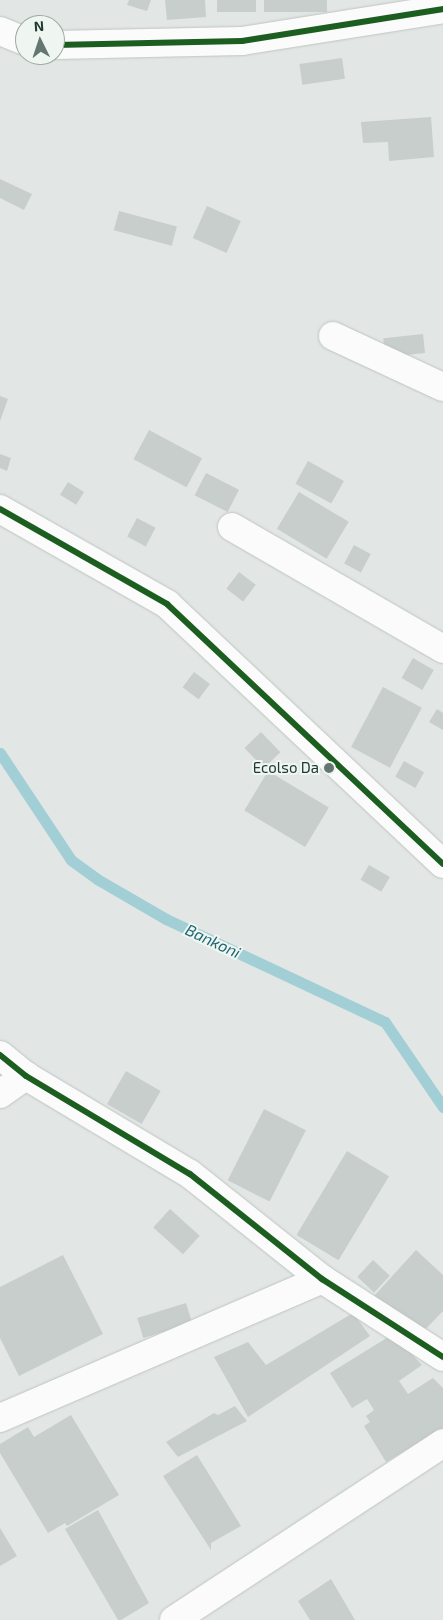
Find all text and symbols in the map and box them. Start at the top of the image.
north arrow [15,15,65,65]
text: N [33,17,45,34]
place label: Ecolso Da [253,759,319,777]
marker: Ecolso Da [323,762,335,774]
water label: Bankoni [182,920,244,962]

